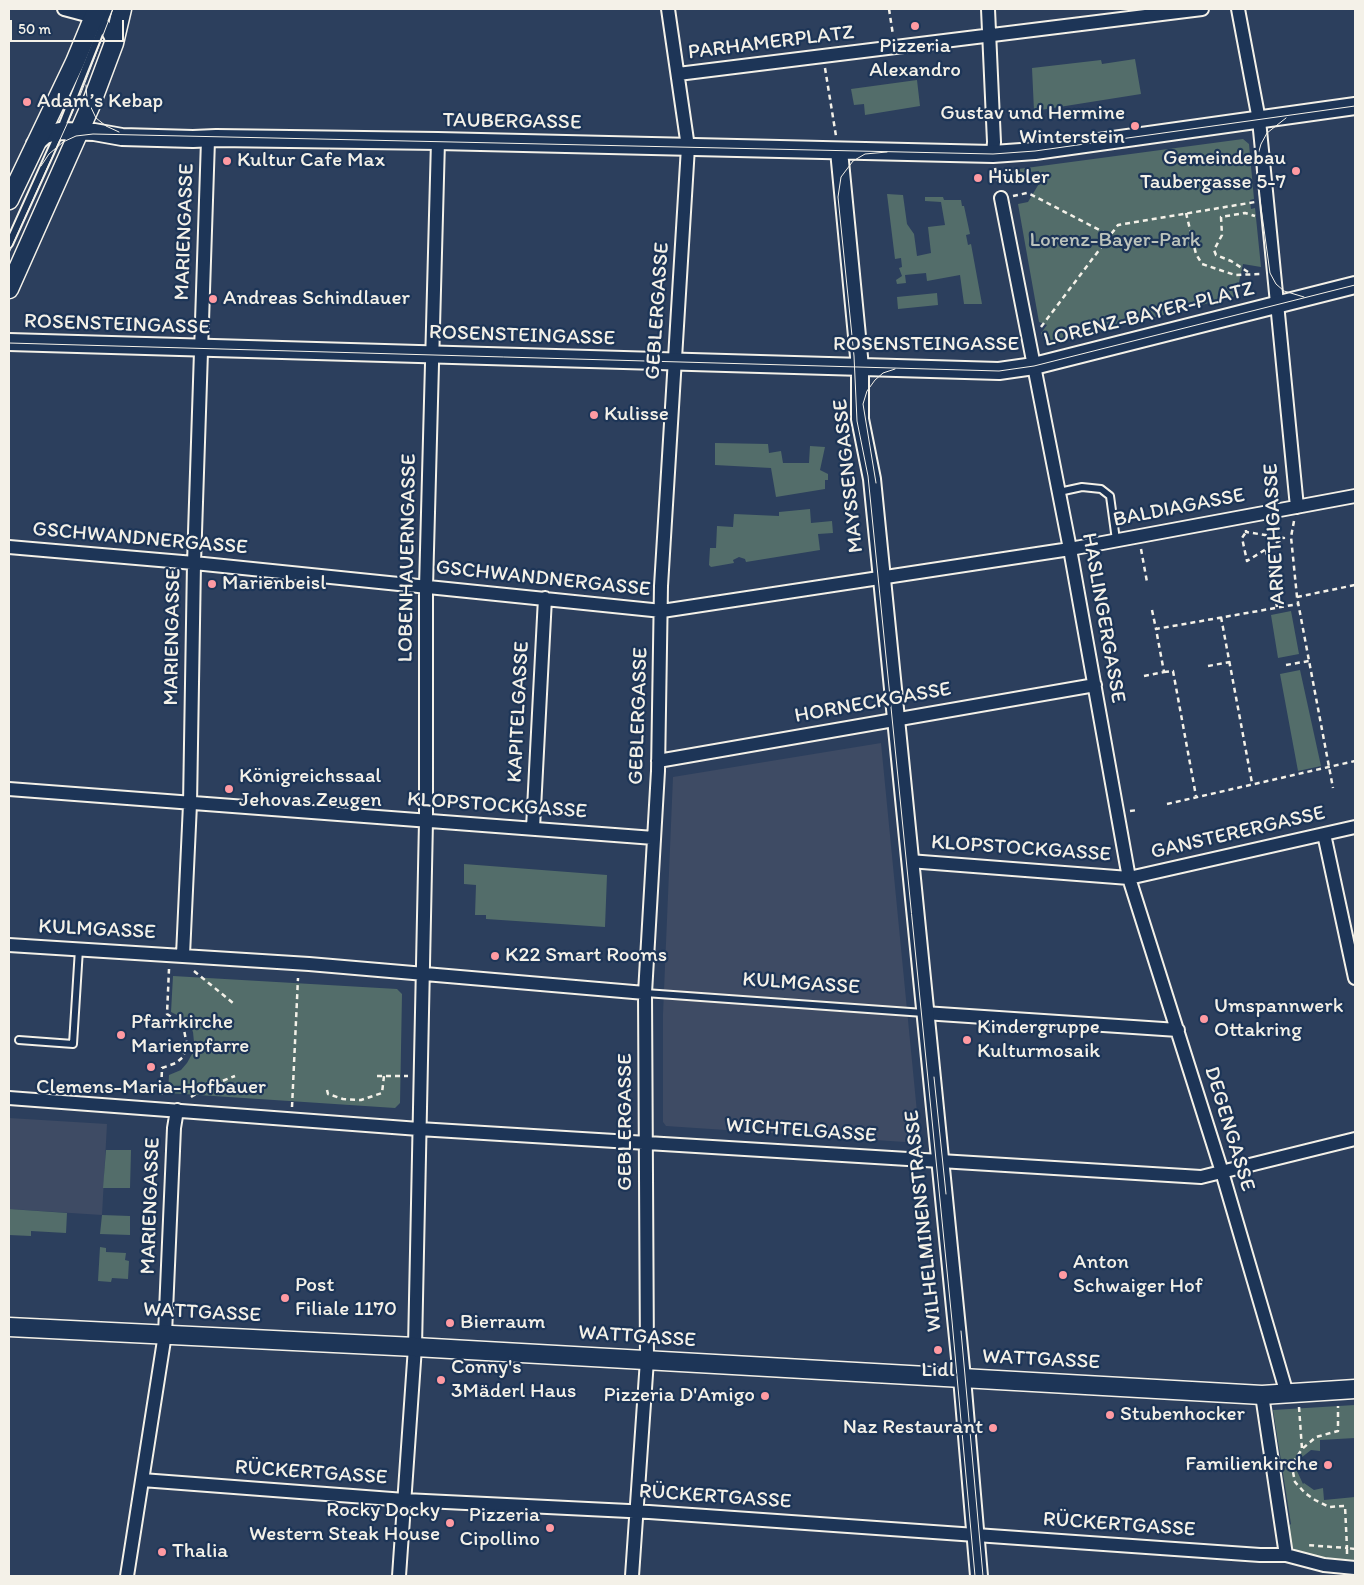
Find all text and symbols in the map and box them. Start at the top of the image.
scale bar [12,10,126,42]
text: 50 m [18,20,51,38]
street label: PARHAMERPLATZ [687,20,855,66]
marker: Pizzeria Alexandro [909,20,921,32]
place label: Pizzeria Alexandro [869,34,961,84]
place label: Adam’s Kebap [37,89,163,115]
marker: Adam’s Kebap [21,96,33,108]
place label: Gustav und Hermine Winterstein [940,101,1125,151]
street label: TAUBERGASSE [442,108,582,136]
marker: Gustav und Hermine Winterstein [1129,120,1141,132]
place label: Gemeindebau Taubergasse 5-7 [1140,146,1286,196]
place label: Kultur Cafe Max [237,148,385,174]
marker: Kultur Cafe Max [221,155,233,167]
street label: MARIENGASSE [170,163,200,301]
place label: Hübler [988,165,1049,191]
marker: Gemeindebau Taubergasse 5-7 [1290,165,1302,177]
marker: Hübler [972,172,984,184]
park label: Lorenz-Bayer-Park [1029,228,1201,254]
street label: GEBLERGASSE [641,242,675,380]
street label: LORENZ-BAYER-PLATZ [1041,277,1257,353]
place label: Andreas Schindlauer [223,286,410,312]
marker: Andreas Schindlauer [207,293,219,305]
street label: ROSENSTEINGASSE [24,309,210,341]
street label: ROSENSTEINGASSE [429,320,615,352]
street label: ROSENSTEINGASSE [833,332,1019,358]
street label: MAYSSENGASSE [828,398,870,554]
place label: Kulisse [604,402,669,428]
marker: Kulisse [588,409,600,421]
street label: LOBENHAUERNGASSE [394,453,422,663]
street label: ARNETHGASSE [1259,463,1291,605]
street label: BALDIAGASSE [1111,483,1247,533]
street label: GSCHWANDNERGASSE [31,517,249,561]
street label: HASLINGERGASSE [1076,531,1130,705]
street label: GSCHWANDNERGASSE [434,555,652,603]
street label: MARIENGASSE [159,568,187,706]
place label: Marienbeisl [222,571,326,597]
marker: Marienbeisl [206,578,218,590]
street label: KAPITELGASSE [503,641,535,783]
street label: GEBLERGASSE [624,647,654,785]
street label: HORNECKGASSE [793,677,953,729]
place label: Königreichssaal Jehovas Zeugen [239,764,382,814]
marker: Königreichssaal Jehovas Zeugen [223,783,235,795]
street label: KLOPSTOCKGASSE [406,787,588,825]
street label: GANSTERERGASSE [1148,801,1328,865]
street label: KLOPSTOCKGASSE [930,830,1112,868]
street label: KULMGASSE [38,914,156,946]
place label: K22 Smart Rooms [505,943,667,969]
marker: K22 Smart Rooms [489,950,501,962]
street label: KULMGASSE [742,967,860,1001]
place label: Umspannwerk Ottakring [1214,994,1343,1044]
place label: Pfarrkirche Marienpfarre [131,1010,249,1060]
marker: Umspannwerk Ottakring [1198,1013,1210,1025]
place label: Kindergruppe Kulturmosaik [977,1015,1100,1065]
marker: Pfarrkirche Marienpfarre [115,1029,127,1041]
marker: Kindergruppe Kulturmosaik [961,1034,973,1046]
street label: GEBLERGASSE [613,1053,639,1191]
marker: Clemens-Maria-Hofbauer [145,1061,157,1073]
street label: DEGENGASSE [1198,1064,1260,1194]
place label: Clemens-Maria-Hofbauer [36,1075,266,1101]
street label: WILHELMINENSTRASSE [900,1109,948,1333]
street label: WICHTELGASSE [725,1113,877,1149]
street label: MARIENGASSE [136,1137,166,1275]
place label: Anton Schwaiger Hof [1073,1250,1203,1300]
marker: Anton Schwaiger Hof [1057,1269,1069,1281]
place label: Post Filiale 1170 [295,1273,397,1323]
marker: Post Filiale 1170 [279,1292,291,1304]
street label: WATTGASSE [142,1297,262,1329]
place label: Bierraum [460,1310,545,1336]
marker: Bierraum [444,1317,456,1329]
street label: WATTGASSE [577,1320,697,1354]
marker: Lidl [932,1344,944,1356]
street label: WATTGASSE [981,1344,1101,1376]
place label: Conny's 3Mäderl Haus [451,1355,576,1405]
place label: Lidl [921,1358,955,1384]
marker: Conny's 3Mäderl Haus [435,1374,447,1386]
place label: Pizzeria D'Amigo [603,1383,755,1409]
marker: Pizzeria D'Amigo [759,1390,771,1402]
place label: Stubenhocker [1120,1402,1245,1428]
marker: Stubenhocker [1104,1409,1116,1421]
place label: Naz Restaurant [843,1415,983,1441]
marker: Naz Restaurant [987,1422,999,1434]
place label: Familienkirche [1185,1452,1318,1478]
street label: RÜCKERTGASSE [234,1455,388,1491]
marker: Familienkirche [1322,1459,1334,1471]
street label: RÜCKERTGASSE [638,1479,792,1515]
place label: Rocky Docky Western Steak House [249,1498,440,1548]
place label: Pizzeria Cipollino [460,1503,540,1553]
street label: RÜCKERTGASSE [1042,1507,1196,1543]
marker: Rocky Docky Western Steak House [444,1517,456,1529]
marker: Pizzeria Cipollino [544,1522,556,1534]
place label: Thalia [172,1539,228,1565]
marker: Thalia [156,1546,168,1558]

